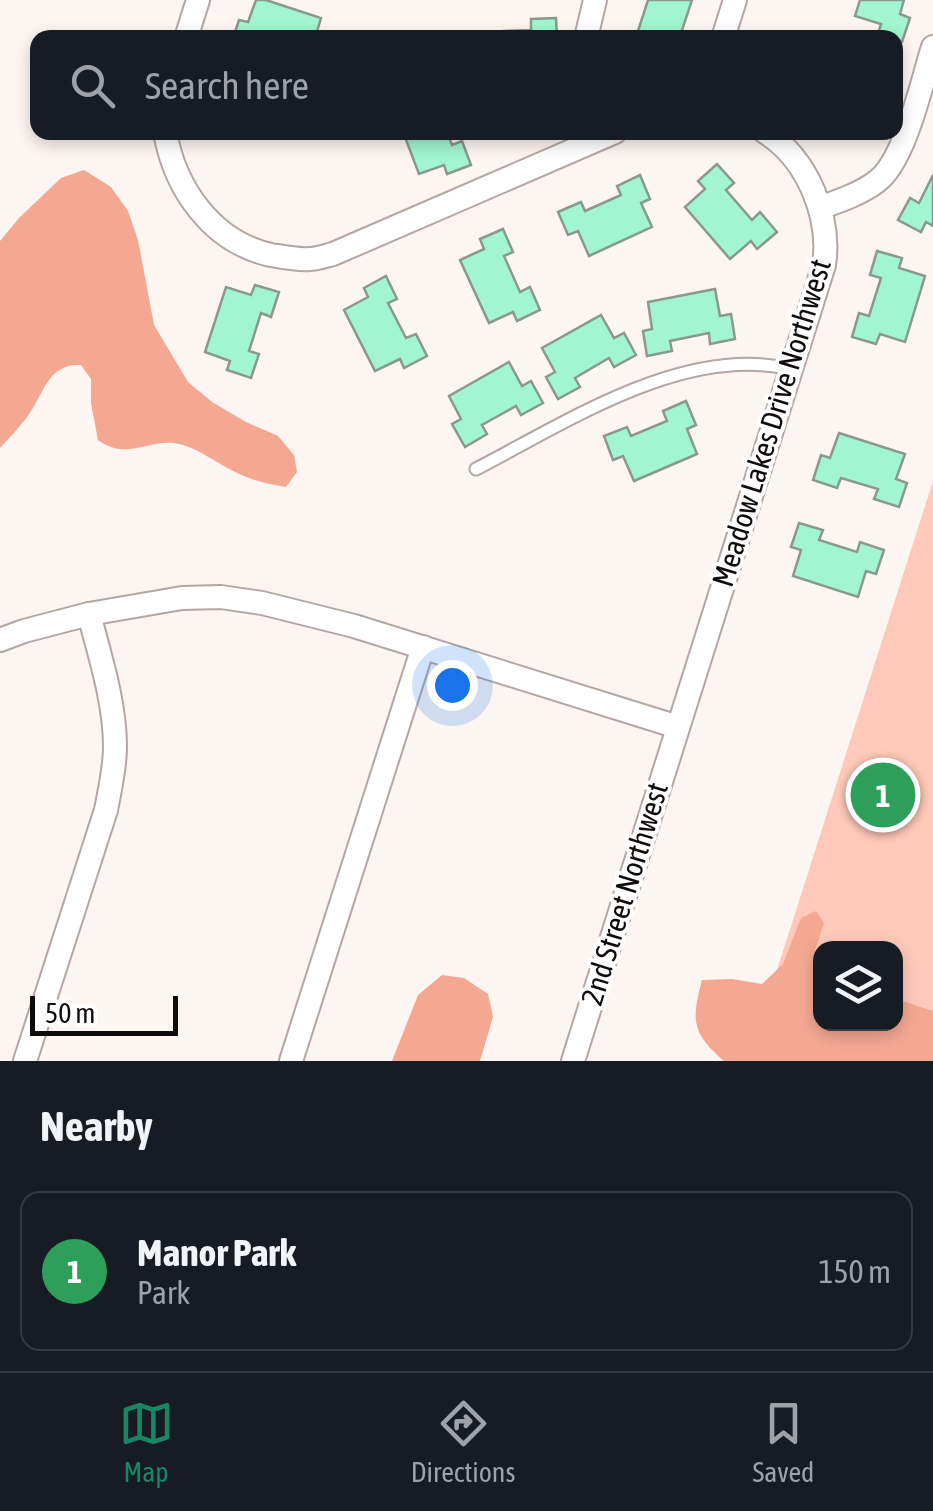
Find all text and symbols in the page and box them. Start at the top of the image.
search box [30,30,903,140]
icon: search [65,58,120,113]
text: Search here [145,64,309,107]
street label: Meadow Lakes Drive Northwest [705,255,837,591]
your location [427,660,478,711]
pin: 1 [850,758,916,832]
street label: 2nd Street Northwest [574,778,674,1009]
map controls [813,941,903,1031]
button: layers [813,941,903,1031]
scale bar [30,991,178,1036]
text: 50 m [45,997,95,1029]
text: Nearby [40,1102,153,1150]
text: Manor Park [137,1231,296,1274]
text: 1 [67,1253,82,1290]
text: 150 m [818,1253,891,1290]
text: Park [137,1274,190,1311]
tab: Map [119,1396,174,1488]
tab: Directions [411,1396,515,1488]
tab: Saved [753,1396,814,1488]

